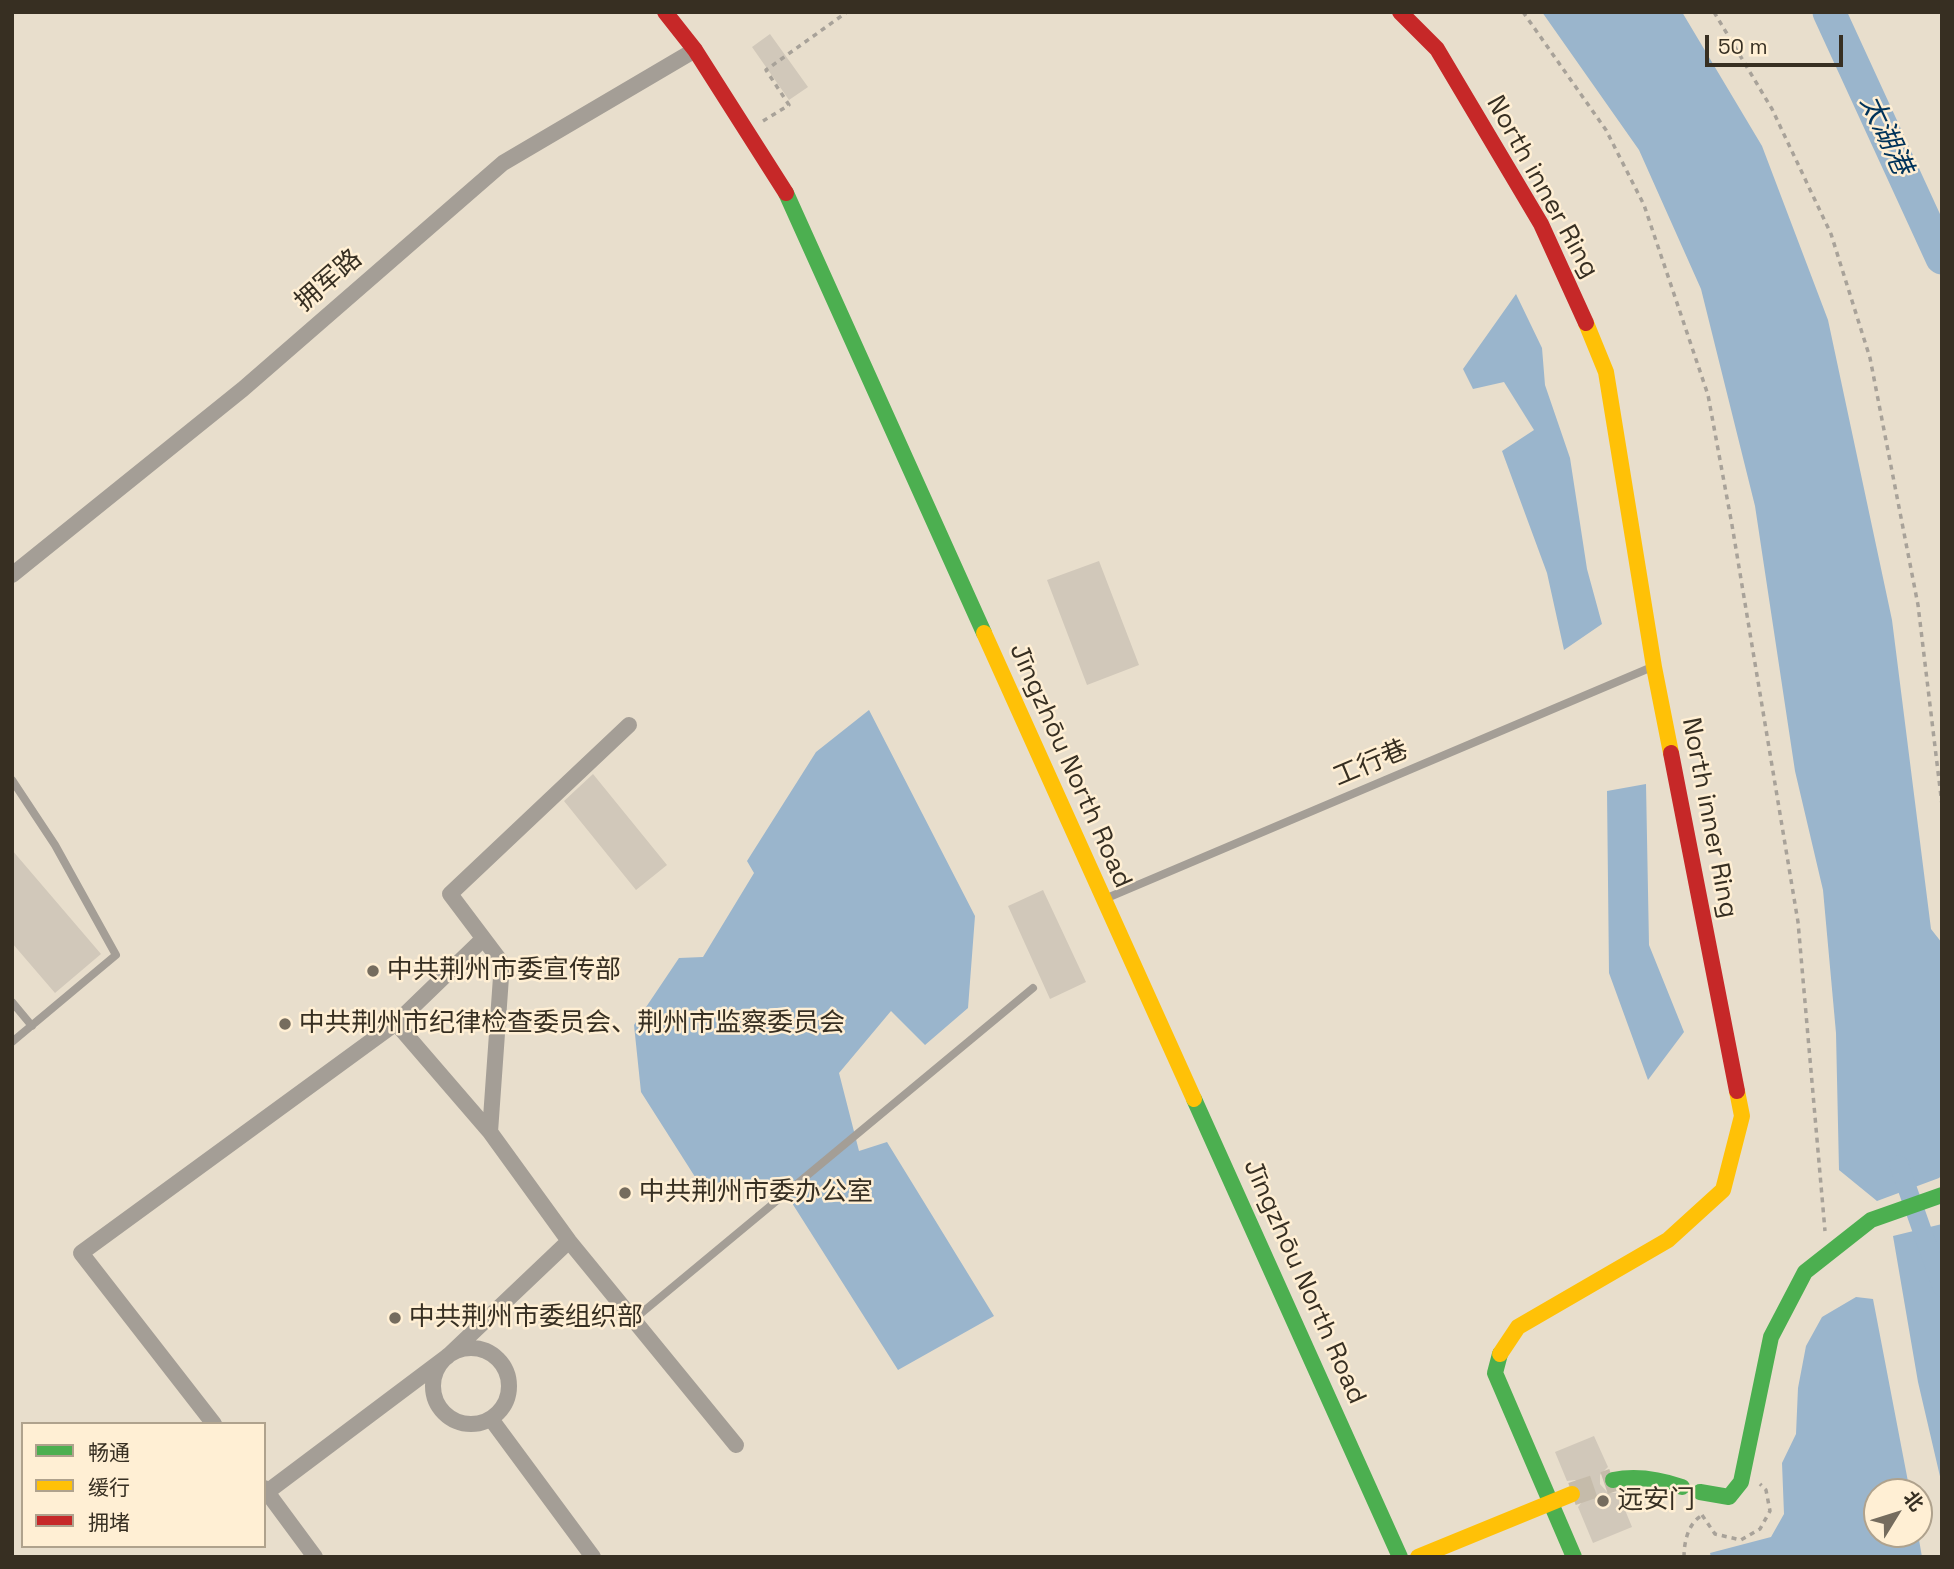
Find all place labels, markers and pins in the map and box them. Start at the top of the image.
place label: 中共荆州市委宣传部 [387,955,621,987]
marker: 中共荆州市委宣传部 [365,963,381,979]
place label: 中共荆州市纪律检查委员会、荆州市监察委员会 [299,1008,845,1040]
marker: 中共荆州市纪律检查委员会、荆州市监察委员会 [277,1016,293,1032]
place label: 中共荆州市委办公室 [639,1177,873,1209]
marker: 中共荆州市委办公室 [617,1185,633,1201]
place label: 中共荆州市委组织部 [409,1302,643,1334]
marker: 中共荆州市委组织部 [387,1310,403,1326]
place label: 远安门 [1617,1485,1695,1517]
marker: 远安门 [1595,1493,1611,1509]

